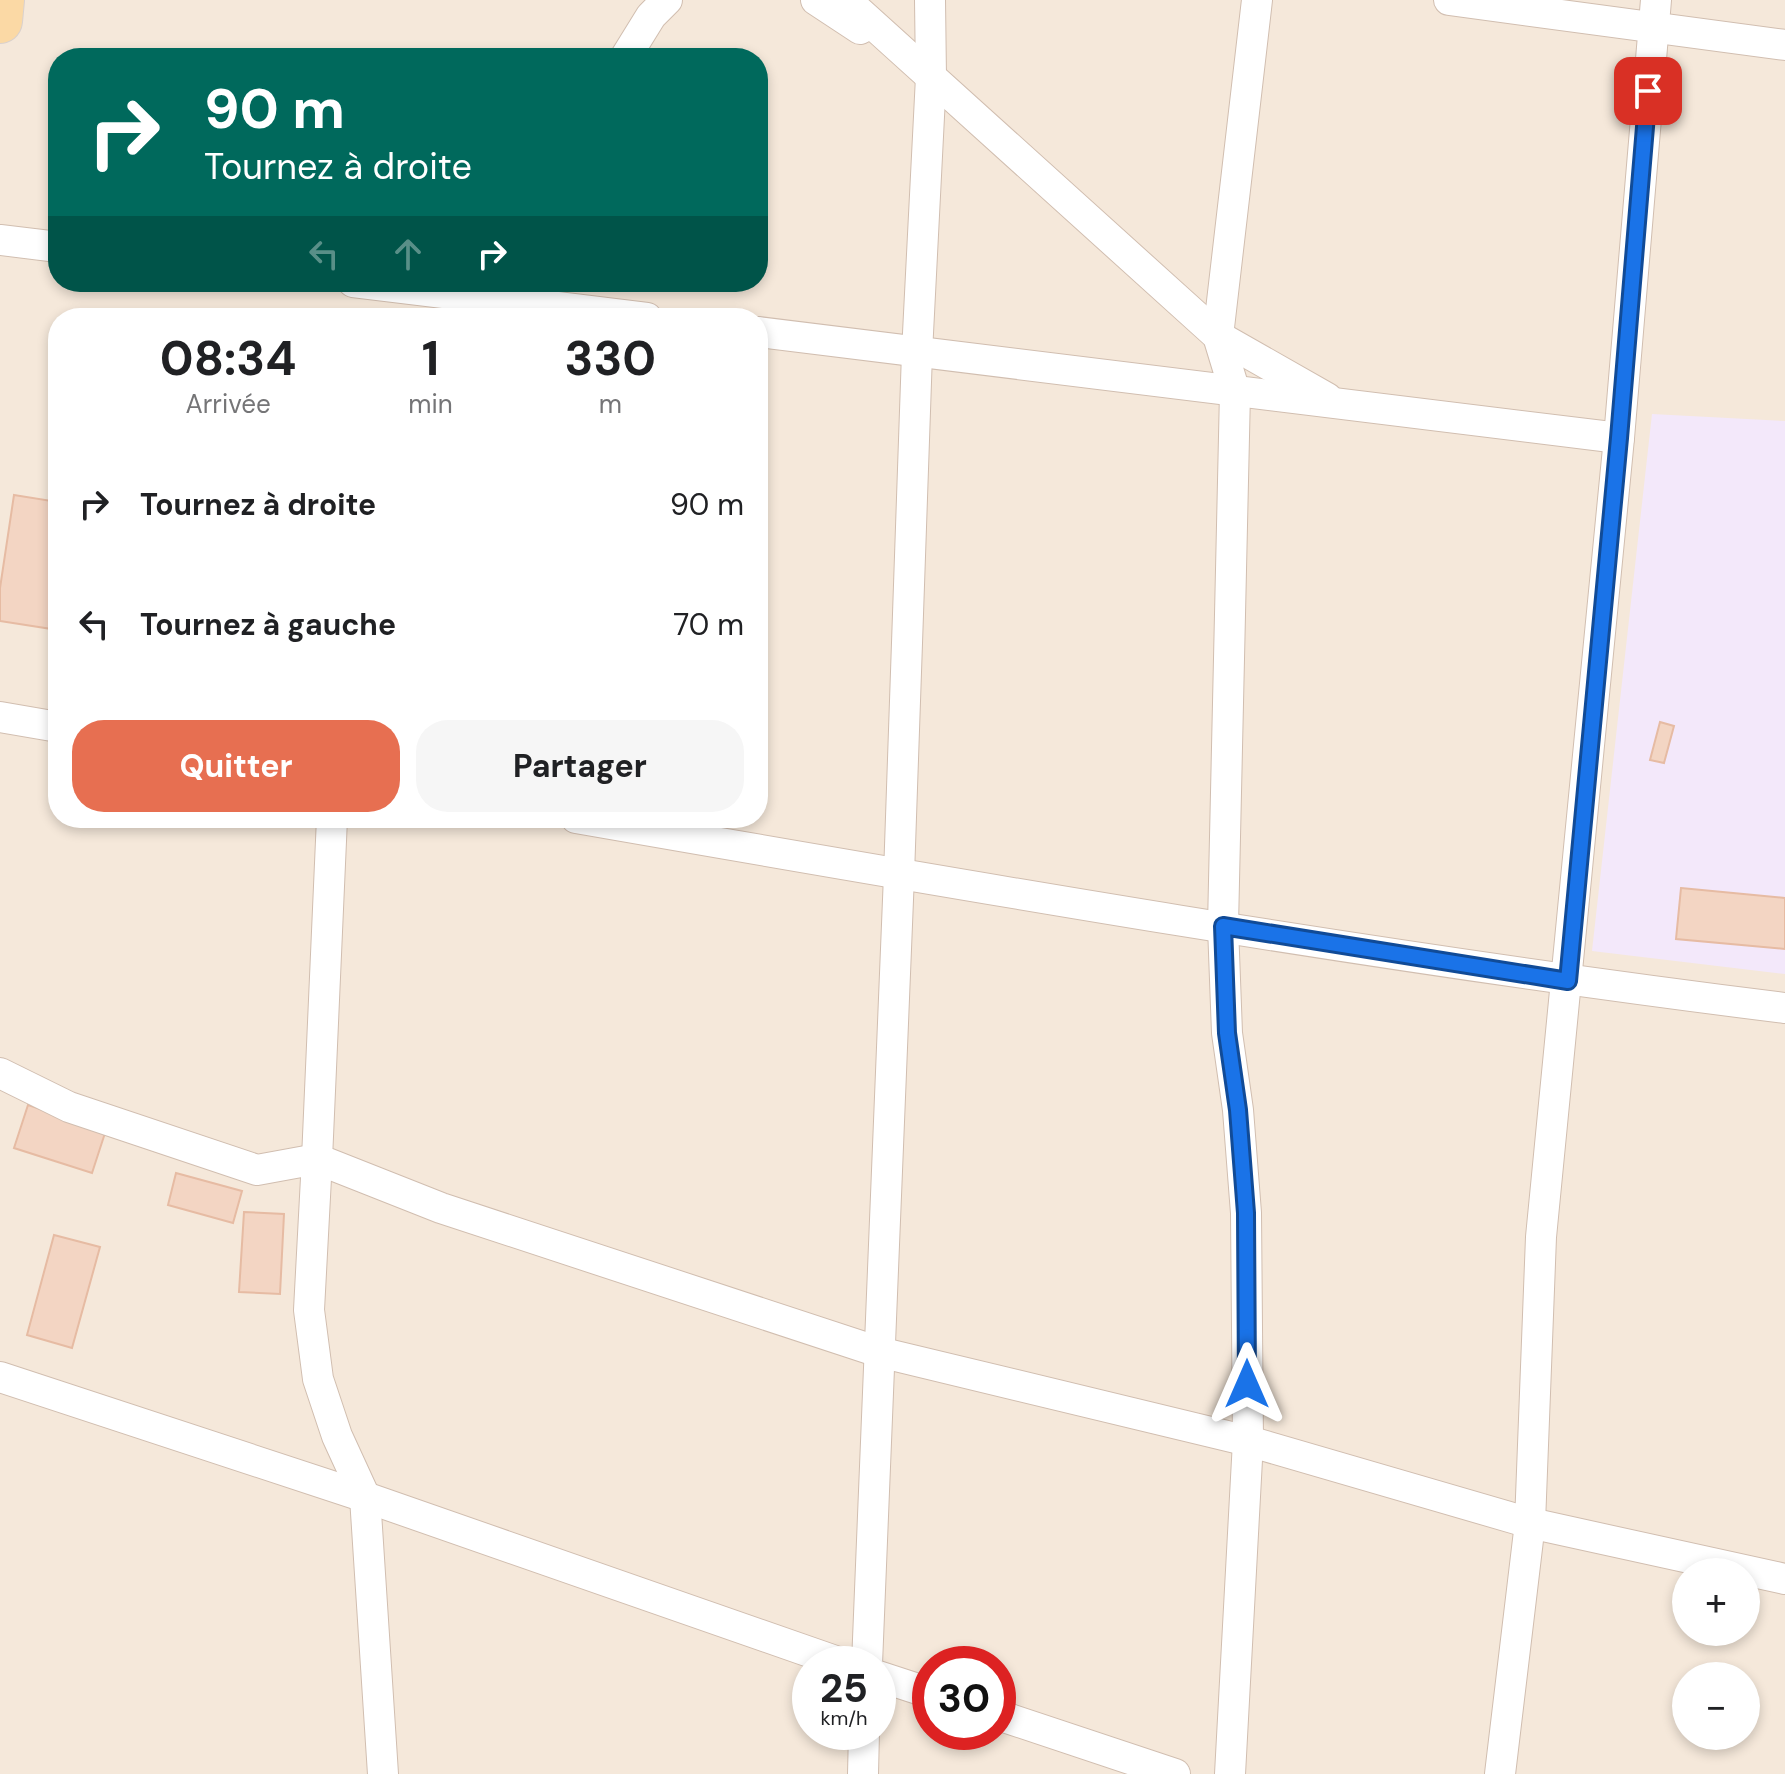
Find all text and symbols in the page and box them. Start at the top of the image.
pin [1614,57,1682,125]
icon: arrive [1626,69,1670,113]
text: 90 m [204,72,345,145]
icon: right [72,80,176,184]
text: Tournez à droite [204,143,472,190]
icon: left [302,232,346,276]
icon: ahead [386,232,430,276]
icon: right [470,232,514,276]
text: 08:34 [160,327,296,390]
text: 1 [422,327,439,390]
text: 330 [564,327,656,390]
text: Arrivée [185,387,271,421]
text: min [408,387,453,421]
text: m [599,387,622,421]
icon: right [72,482,116,526]
text: Tournez à droite [140,485,376,524]
text: 90 m [670,485,744,524]
icon: left [72,602,116,646]
text: Tournez à gauche [140,605,396,644]
text: 70 m [673,605,744,644]
button: Quitter [72,720,400,812]
button: Partager [416,720,744,812]
position arrow [1205,1342,1289,1426]
map controls [1672,1558,1760,1750]
button: + [1672,1558,1760,1646]
speed limit sign: 30 [912,1646,1016,1750]
text: 25 [820,1662,868,1714]
button: − [1672,1662,1760,1750]
text: km/h [820,1705,868,1731]

